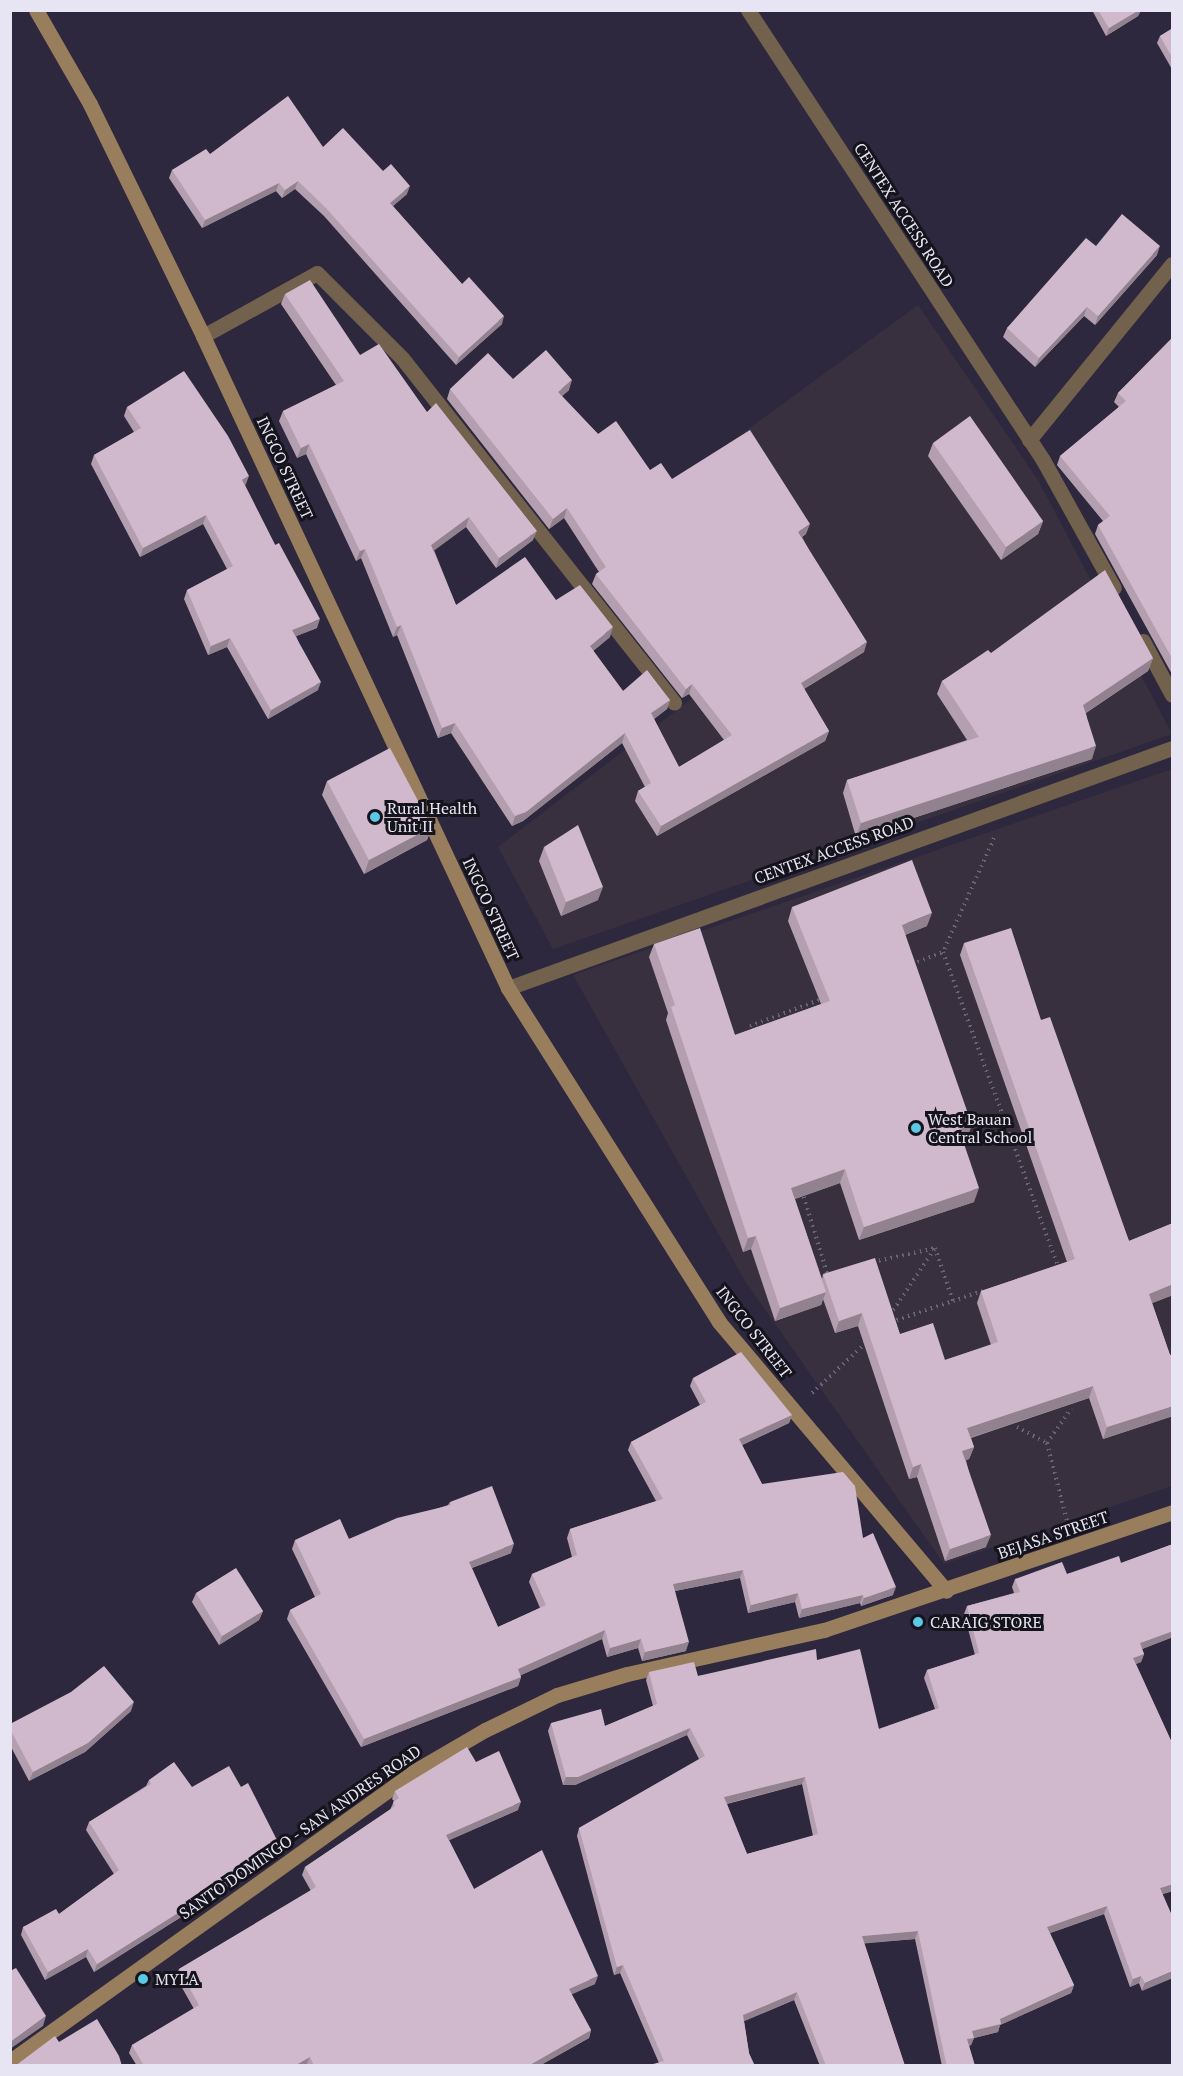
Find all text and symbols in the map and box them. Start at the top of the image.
street label: CENTEX ACCESS ROAD [850,139,958,291]
street label: INGCO STREET [253,414,317,522]
place label: Rural Health Unit II [387,798,477,836]
marker: Rural Health Unit II [368,810,382,824]
street label: CENTEX ACCESS ROAD [751,812,917,888]
street label: INGCO STREET [459,855,523,963]
place label: West Bauan Central School [928,1109,1032,1147]
marker: West Bauan Central School [909,1121,923,1135]
street label: INGCO STREET [712,1282,796,1382]
street label: BEJASA STREET [995,1507,1111,1563]
place label: CARAIG STORE [930,1612,1042,1632]
marker: CARAIG STORE [911,1615,925,1629]
street label: SANTO DOMINGO - SAN ANDRES ROAD [175,1740,425,1924]
place label: MYLA [155,1969,199,1989]
marker: MYLA [136,1972,150,1986]

